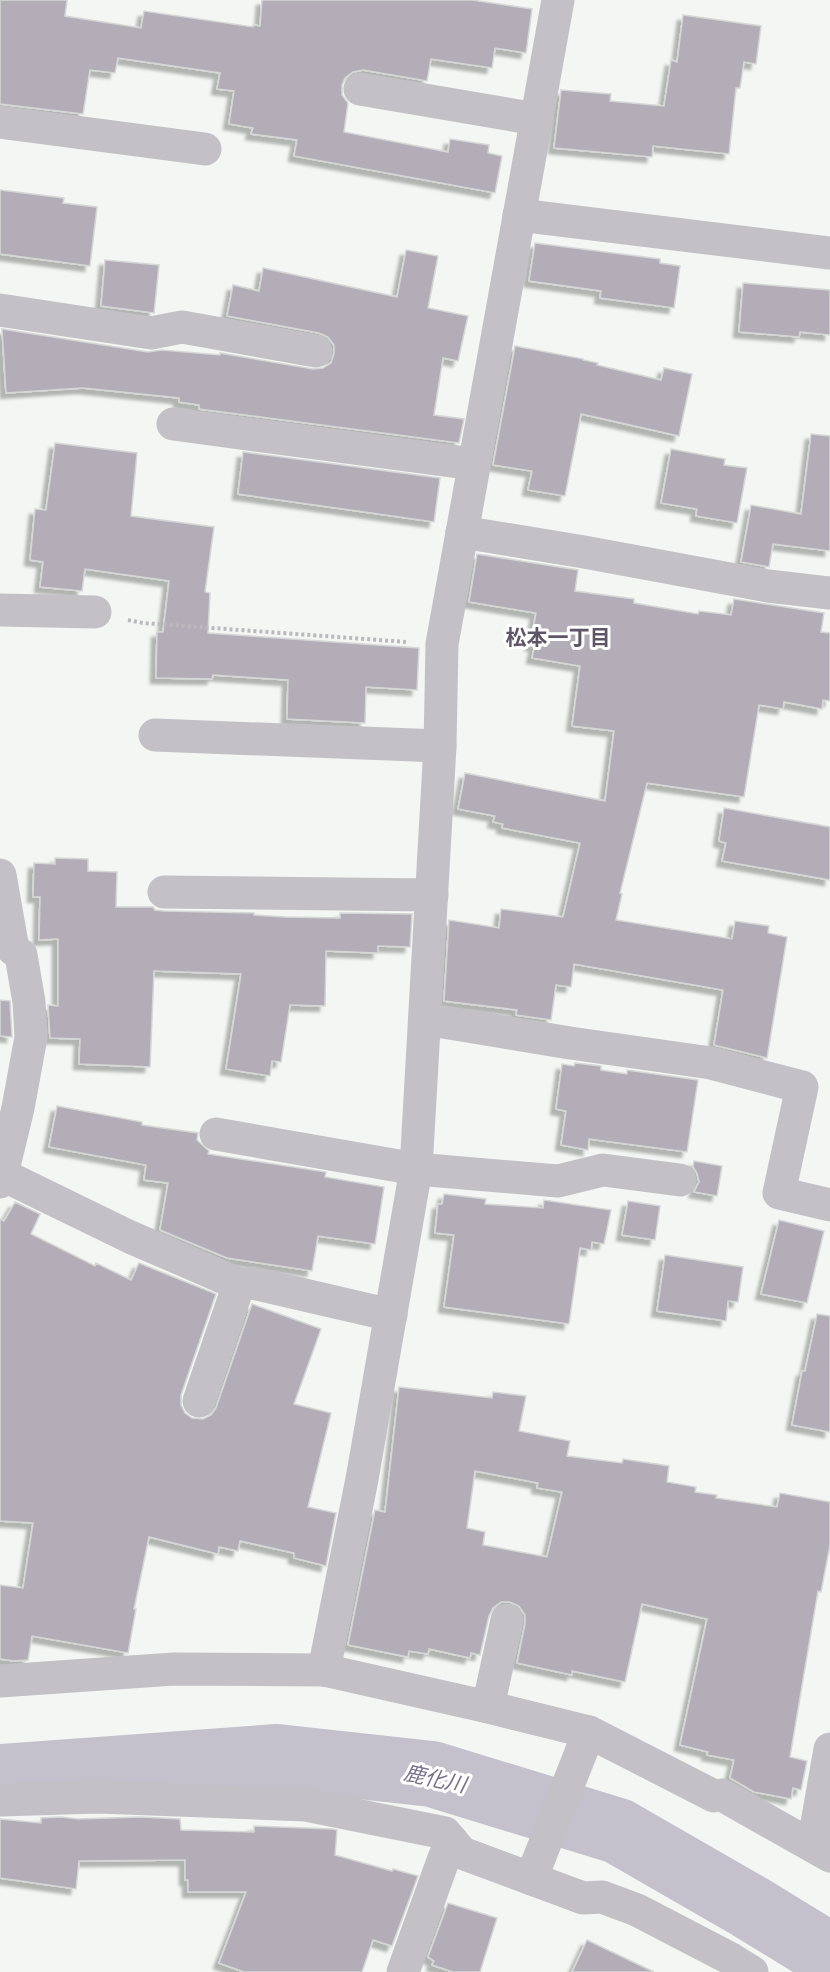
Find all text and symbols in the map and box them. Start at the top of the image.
district label: 松本一丁目 [506,625,611,650]
water label: 鹿化川 [402,1760,470,1798]

